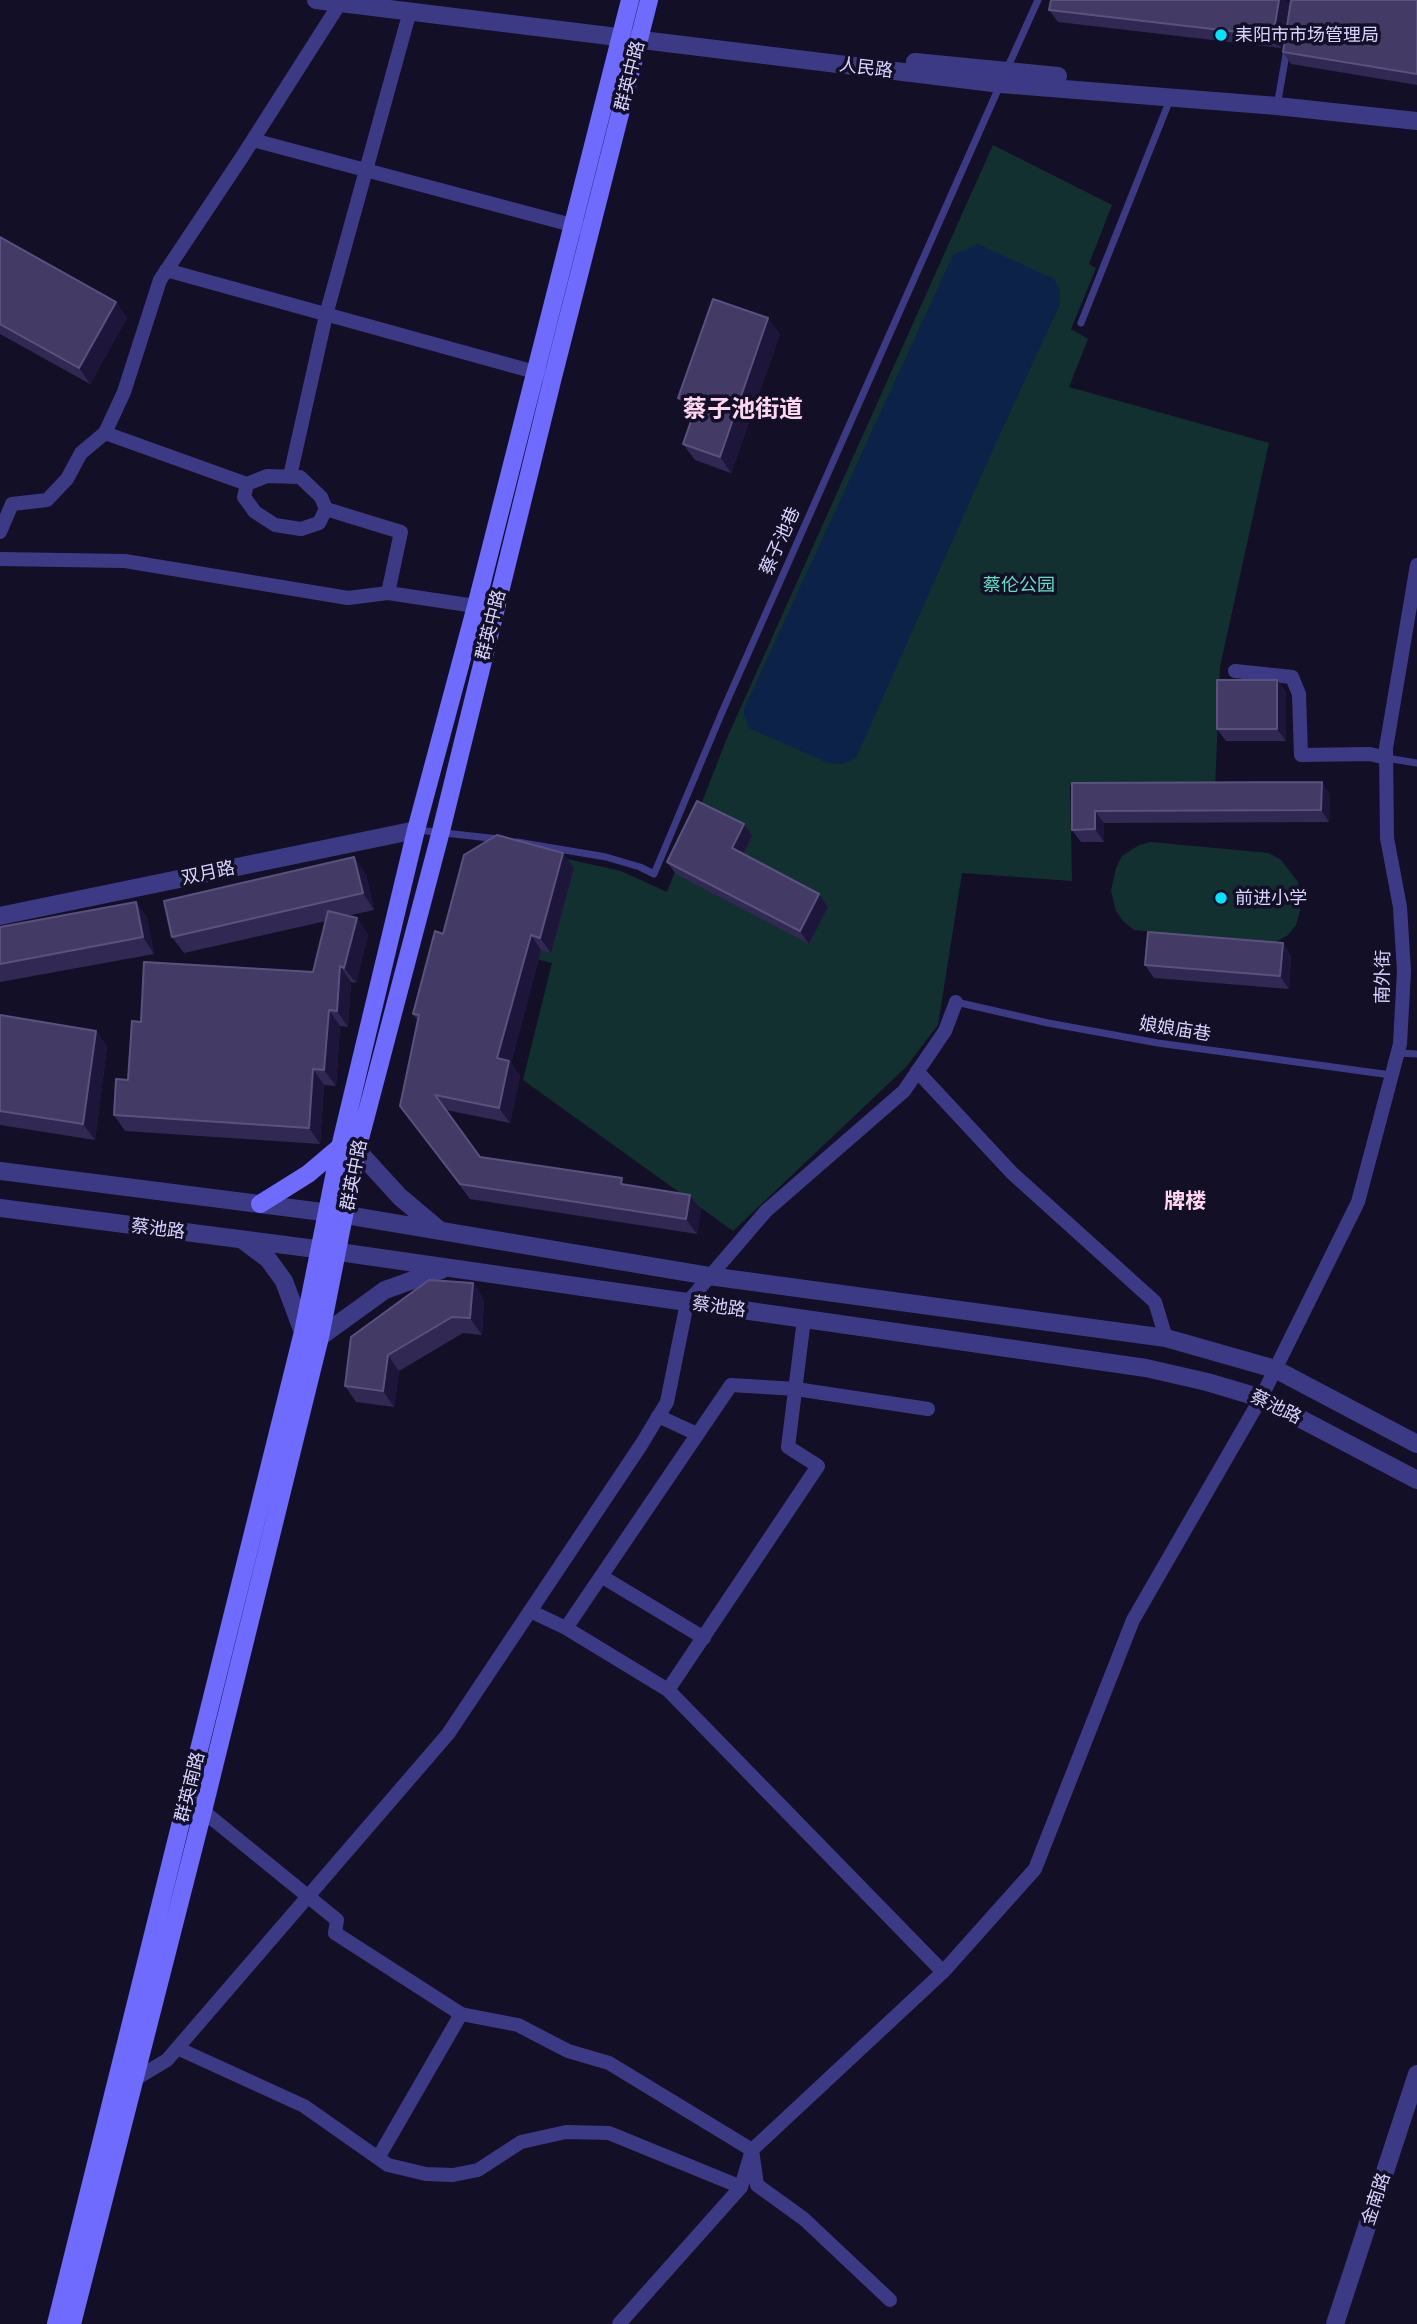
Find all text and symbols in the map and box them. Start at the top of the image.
place label: 耒阳市市场管理局 [1235,24,1379,46]
marker: 耒阳市市场管理局 [1213,27,1229,43]
street label: 群英中路 [611,38,649,114]
street label: 人民路 [838,54,894,82]
district label: 蔡子池街道 [683,395,803,423]
street label: 蔡子池巷 [755,504,805,578]
park label: 蔡伦公园 [983,574,1055,596]
street label: 群英中路 [472,587,510,663]
street label: 双月路 [179,857,237,889]
place label: 前进小学 [1235,887,1307,909]
marker: 前进小学 [1213,890,1229,906]
street label: 南外街 [1372,950,1394,1004]
street label: 娘娘庙巷 [1138,1013,1212,1045]
street label: 群英中路 [337,1138,371,1212]
district label: 牌楼 [1164,1188,1206,1214]
street label: 蔡池路 [130,1215,186,1243]
street label: 蔡池路 [691,1293,747,1321]
street label: 蔡池路 [1247,1385,1305,1429]
street label: 群英南路 [171,1749,209,1825]
street label: 金南路 [1357,2170,1395,2228]

